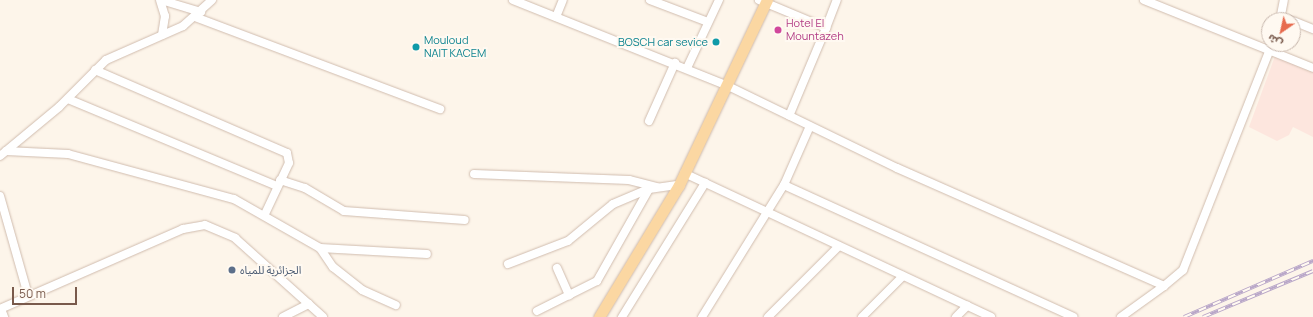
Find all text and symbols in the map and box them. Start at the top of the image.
north arrow [1261,12,1301,52]
place label: Hotel El Mountazeh [786,17,844,43]
marker: Hotel El Mountazeh [773,25,783,35]
text: ش [1264,31,1285,52]
place label: Mouloud NAIT KACEM [424,34,486,60]
place label: BOSCH car sevice [618,35,708,49]
marker: BOSCH car sevice [711,37,721,47]
marker: Mouloud NAIT KACEM [411,42,421,52]
place label: الجزائرية للمياه [240,263,301,277]
marker: الجزائرية للمياه [227,265,237,275]
scale bar [14,279,79,305]
text: 50 m [19,285,46,302]

